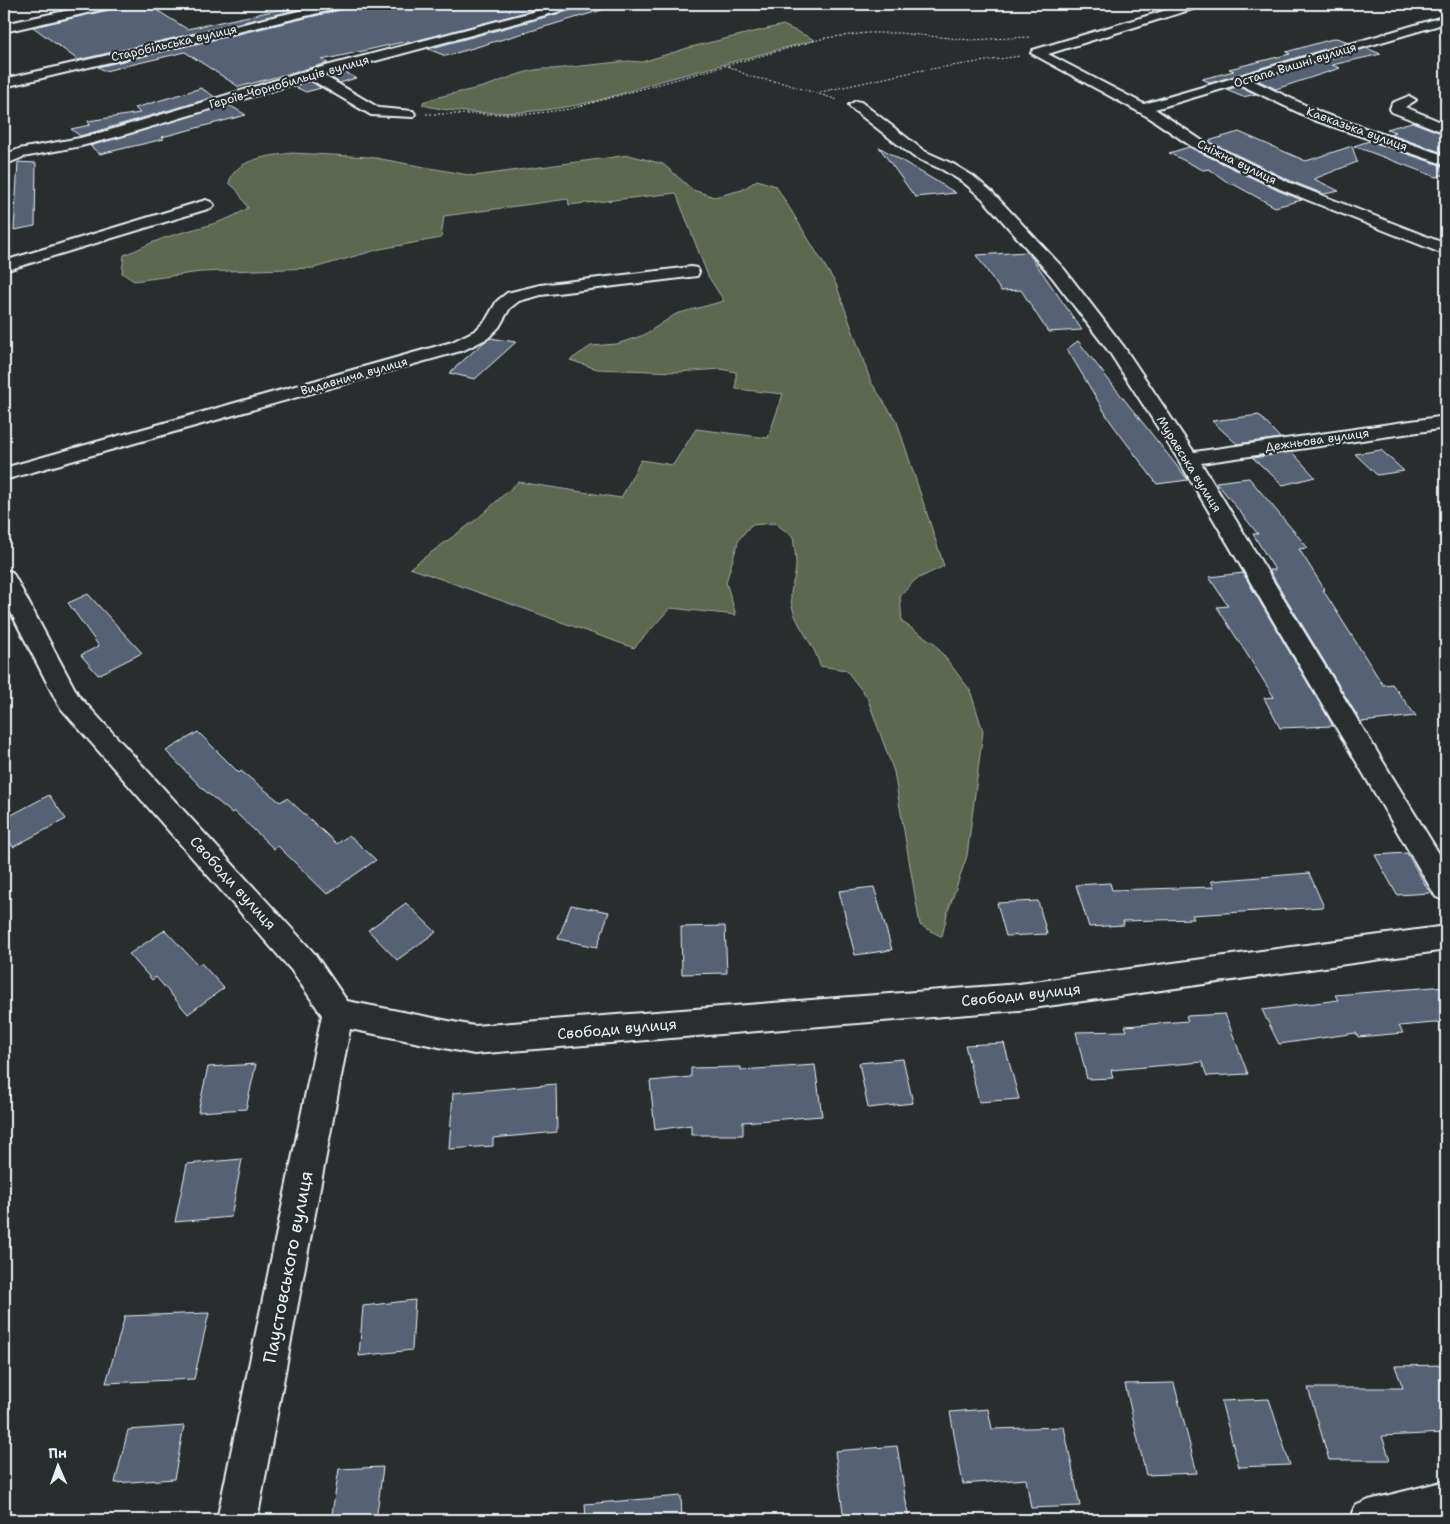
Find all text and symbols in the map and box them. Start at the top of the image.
street label: Старобільська вулиця [110,21,238,65]
street label: Остапа Вишні вулиця [1232,39,1358,91]
street label: Героїв-Чорнобильців вулиця [207,51,371,113]
street label: Кавказька вулиця [1304,103,1410,155]
street label: Сніжна вулиця [1194,136,1280,188]
street label: Видавнича вулиця [299,353,409,399]
street label: Муравська вулиця [1153,413,1225,515]
street label: Дежньова вулиця [1264,425,1370,455]
street label: Свободи вулиця [185,832,281,934]
street label: Свободи вулиця [960,979,1082,1011]
street label: Свободи вулиця [556,1014,678,1044]
street label: Паустовського вулиця [258,1169,318,1365]
north arrow [32,1442,82,1492]
text: Пн [48,1444,67,1462]

